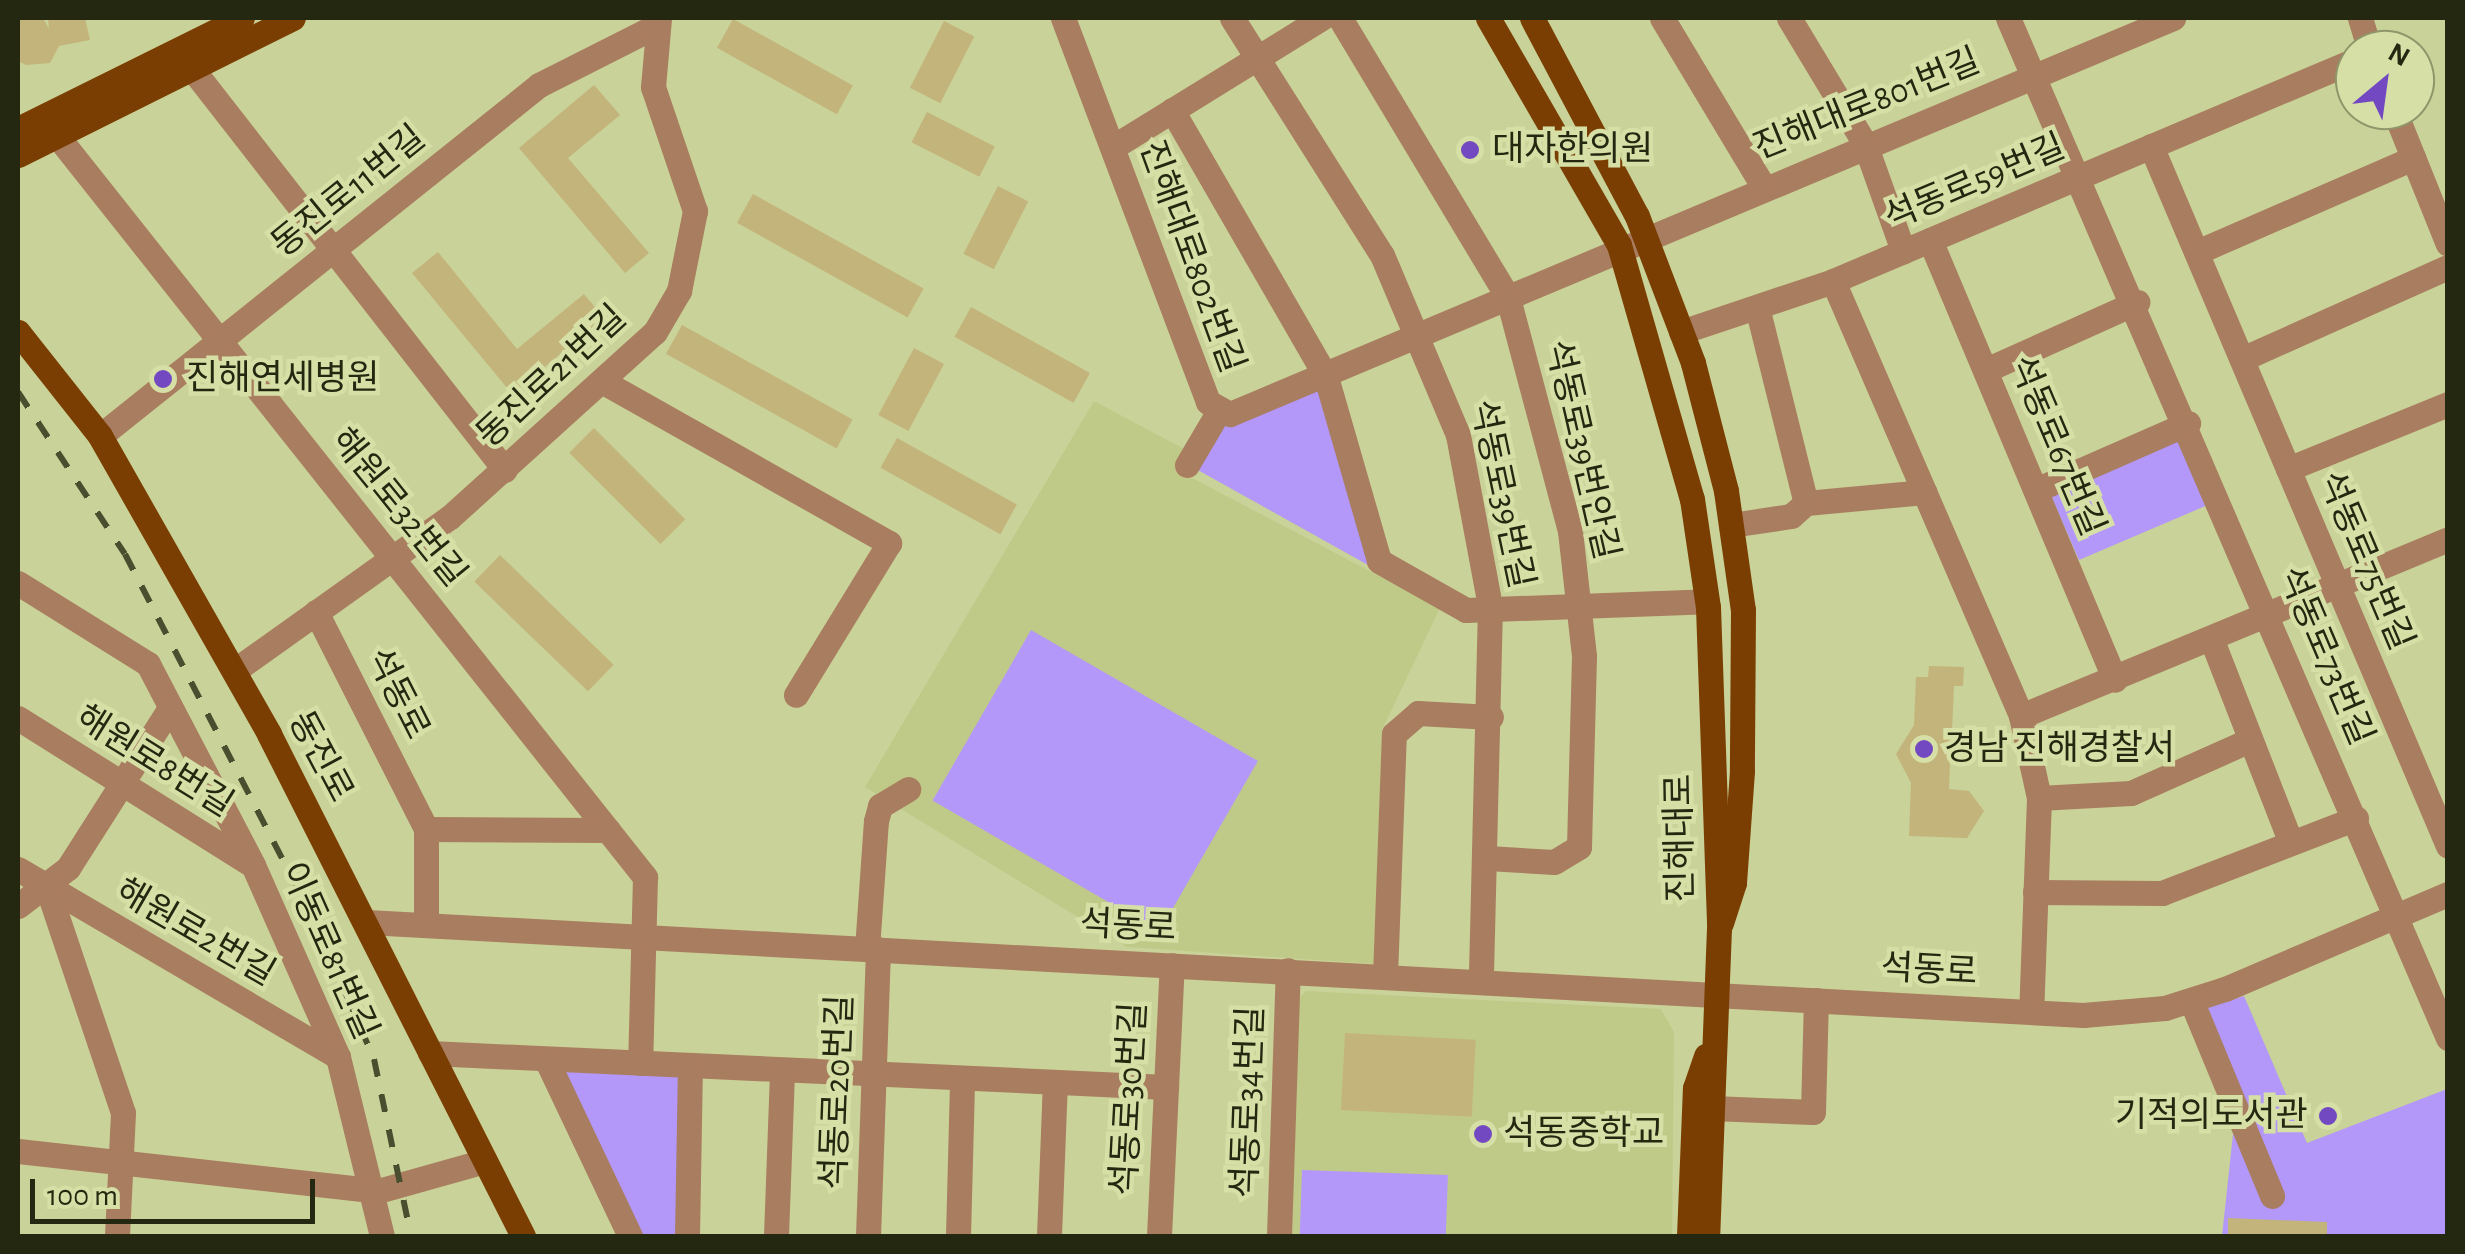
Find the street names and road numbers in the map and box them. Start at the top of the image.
street label: 진해대로801번길 [1748,41,1986,169]
street label: 동진로11번길 [264,117,434,267]
street label: 석동로59번길 [1878,126,2072,240]
street label: 진해대로802번길 [1130,135,1252,379]
street label: 동진로21번길 [469,297,635,457]
street label: 석동로39번안길 [1535,336,1627,564]
street label: 석동로67번길 [1999,349,2113,543]
street label: 석동로39번길 [1461,396,1541,592]
street label: 해원로32번길 [321,420,475,596]
street label: 석동로75번길 [2309,465,2421,657]
street label: 석동로73번길 [2269,560,2381,752]
street label: 석동로 [356,641,438,747]
street label: 해원로8번길 [68,697,240,827]
street label: 동진로 [279,704,361,810]
street label: 진해대로 [1659,773,1703,903]
street label: 이동로81번길 [270,856,386,1046]
street label: 해원로2번길 [108,871,282,995]
street label: 석동로 [1079,904,1177,950]
street label: 석동로 [1880,948,1978,994]
street label: 석동로20번길 [814,994,862,1190]
street label: 석동로30번길 [1104,1001,1156,1197]
street label: 석동로34번길 [1225,1005,1273,1199]

